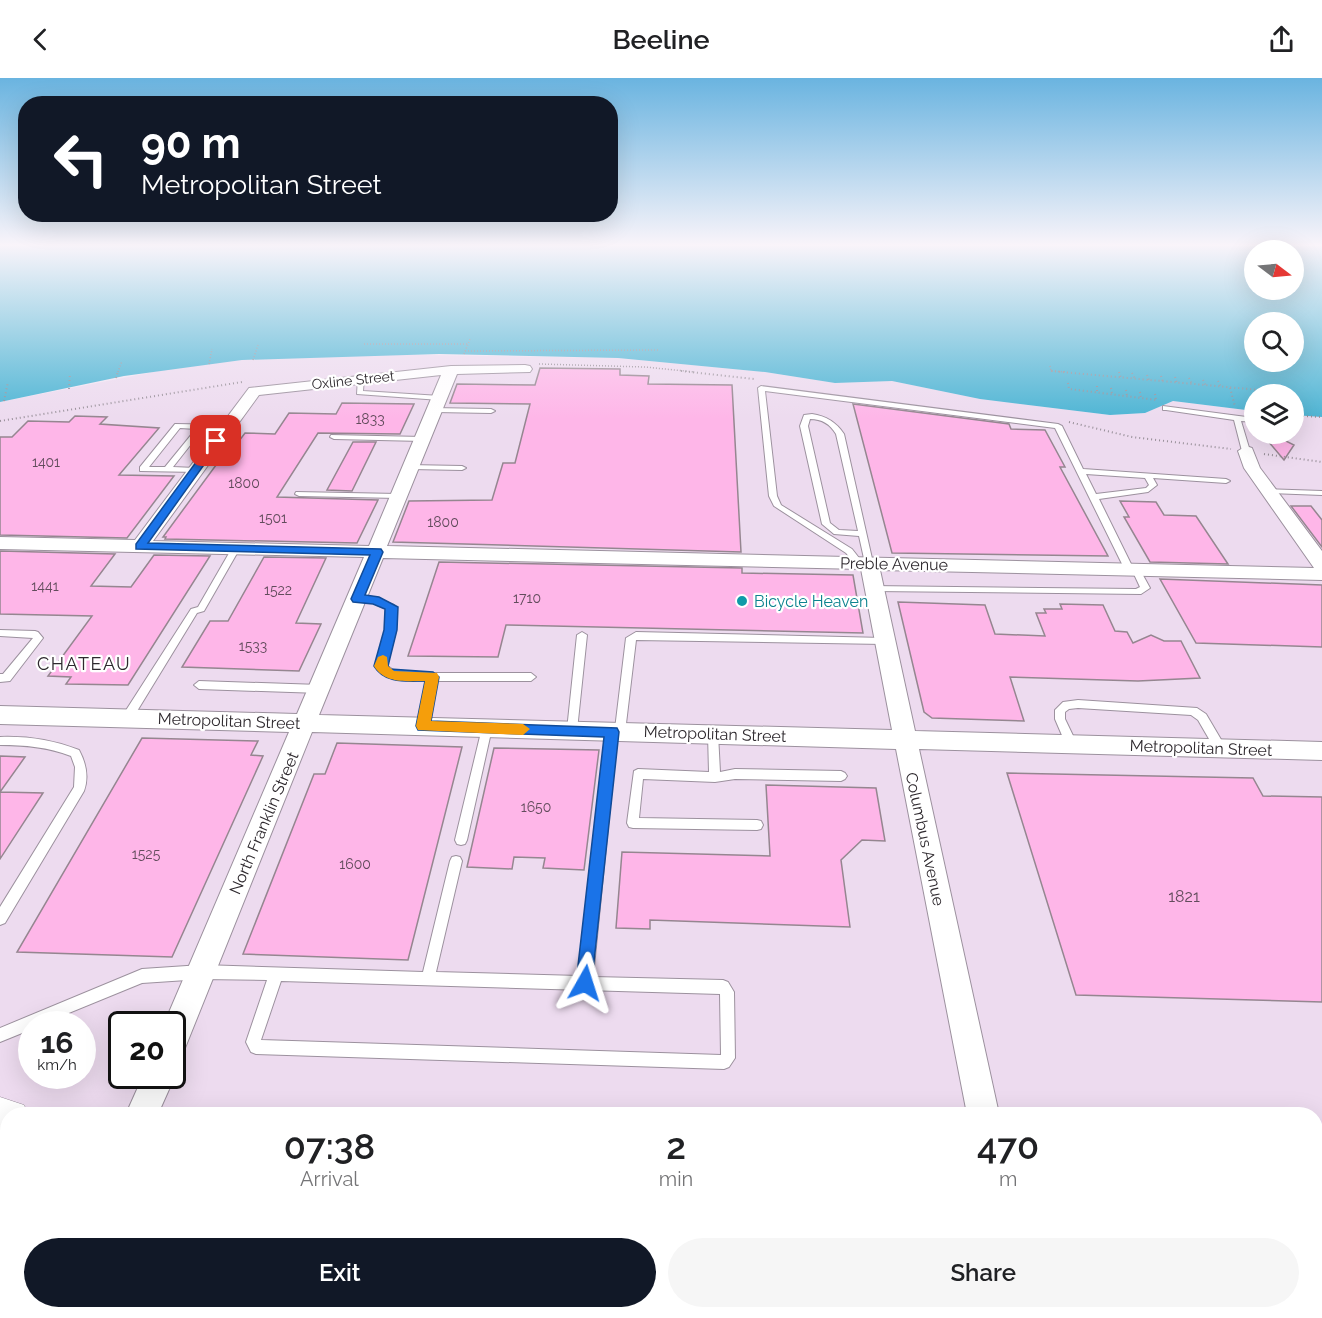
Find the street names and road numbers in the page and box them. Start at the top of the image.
street label: Oxline Street [311,368,395,392]
street label: Preble Avenue [840,554,948,574]
street label: Metropolitan Street [157,709,301,733]
street label: Metropolitan Street [643,722,787,746]
street label: Metropolitan Street [1129,736,1273,760]
street label: North Franklin Street [225,748,303,897]
street label: Columbus Avenue [902,771,948,907]

